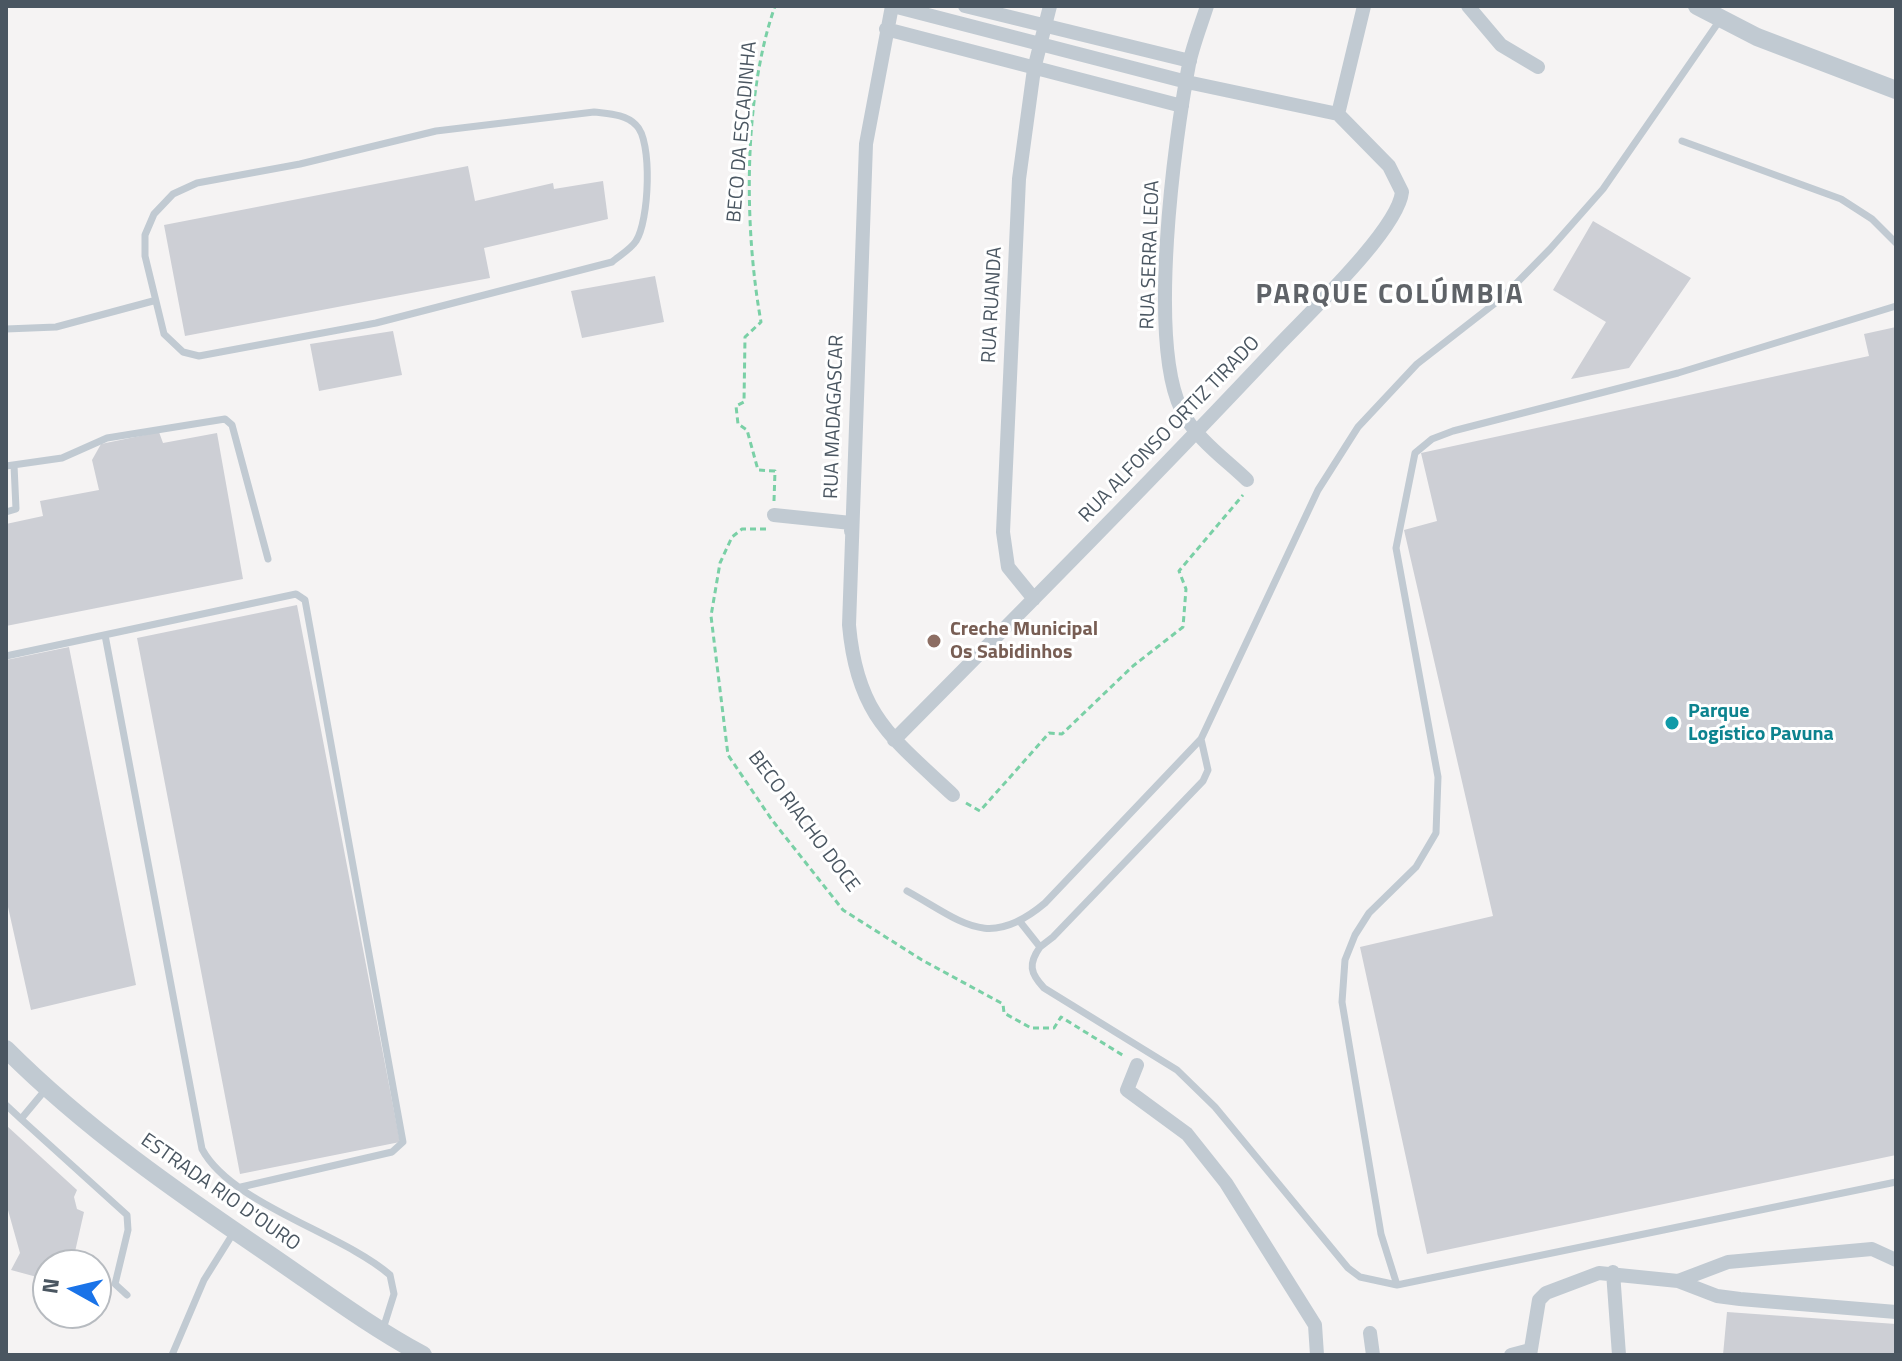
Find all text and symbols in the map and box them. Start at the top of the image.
street label: BECO DA ESCADINHA [723,40,763,224]
street label: RUA SERRA LEOA [1136,180,1166,330]
street label: RUA RUANDA [978,246,1008,364]
district label: PARQUE COLÚMBIA [1255,279,1525,313]
street label: RUA ALFONSO ORTIZ TIRADO [1075,332,1265,528]
street label: RUA MADAGASCAR [820,334,850,500]
place label: Creche Municipal Os Sabidinhos [950,618,1098,665]
marker: Creche Municipal Os Sabidinhos [925,632,943,650]
place label: Parque Logístico Pavuna [1688,700,1834,747]
marker: Parque Logístico Pavuna [1663,714,1681,732]
street label: BECO RIACHO DOCE [742,747,864,897]
street label: ESTRADA RIO D'OURO [136,1129,304,1257]
north arrow [32,1249,112,1329]
text: N [32,1276,68,1296]

